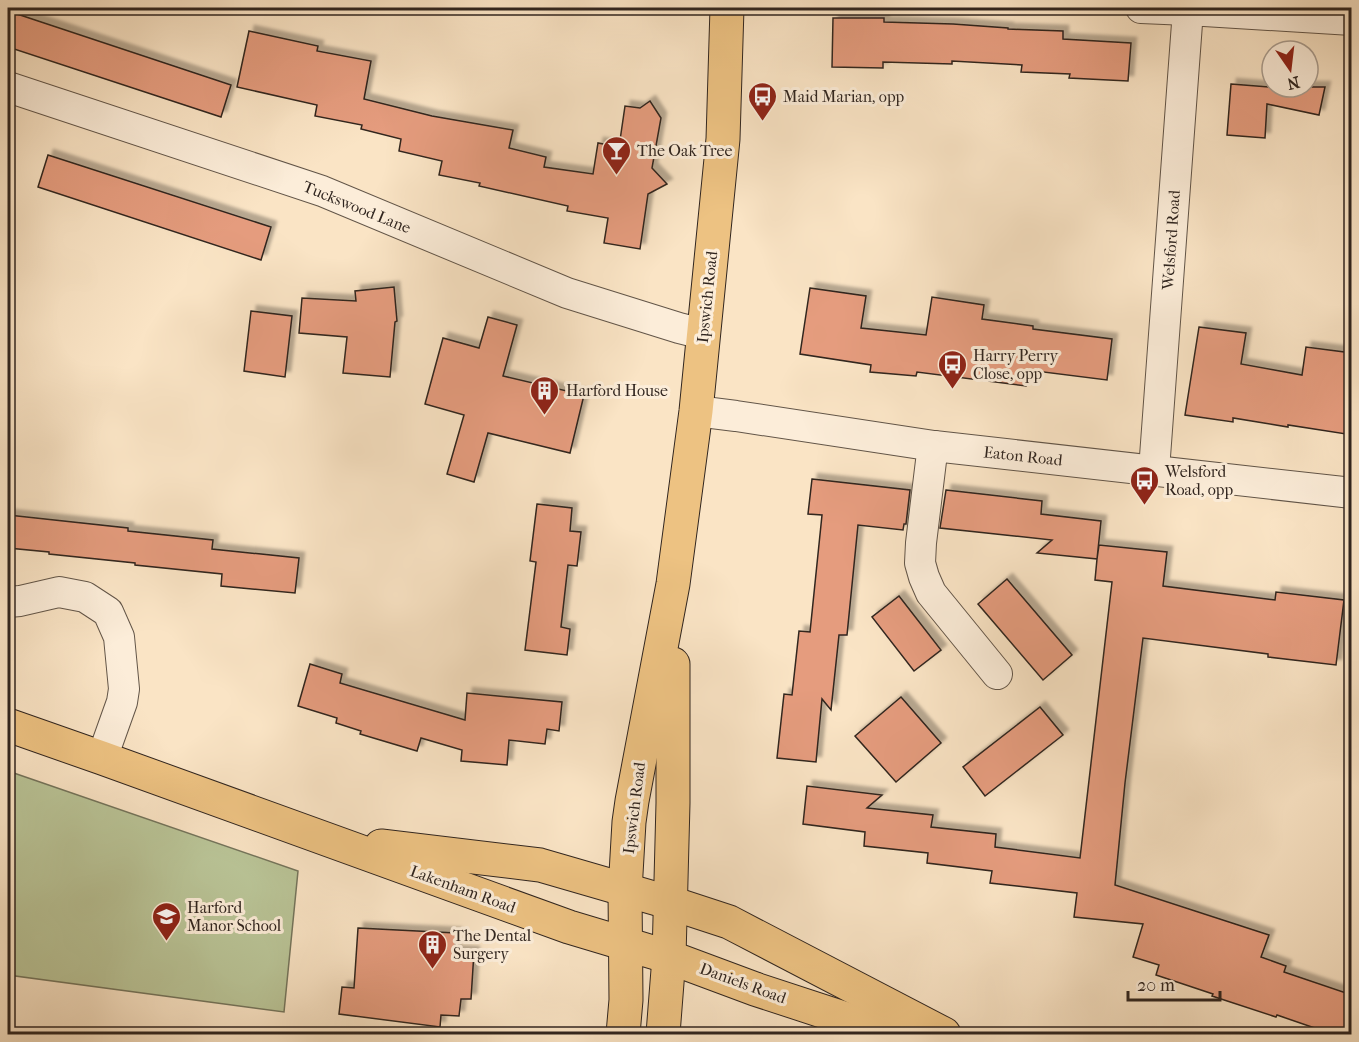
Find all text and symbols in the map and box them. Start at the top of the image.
north arrow [1260,39,1320,99]
text: N [1284,72,1302,94]
bus stop icon: Maid Marian, opp [746,80,778,122]
place label: Maid Marian, opp [783,87,905,106]
bar icon: The Oak Tree [600,134,632,176]
place label: The Oak Tree [637,141,732,160]
street label: Tuckswood Lane [300,177,414,237]
street label: Welsford Road [1158,189,1184,292]
street label: Ipswich Road [693,250,721,344]
place label: Harry Perry Close, opp [973,346,1058,383]
bus stop icon: Harry Perry Close, opp [936,348,968,390]
building icon: Harford House [529,374,561,416]
place label: Harford House [566,381,668,400]
street label: Eaton Road [983,442,1064,470]
place label: Welsford Road, opp [1164,462,1234,499]
bus stop icon: Welsford Road, opp [1128,464,1160,506]
street label: Ipswich Road [619,761,649,855]
street label: Lakenham Road [408,861,519,917]
place label: Harford Manor School [187,898,282,935]
school or university icon: Harford Manor School [150,900,182,942]
place label: The Dental Surgery [453,926,532,963]
building icon: The Dental Surgery [416,928,448,970]
street label: Daniels Road [697,959,789,1008]
scale bar [1128,964,1220,1002]
text: 20 m [1137,975,1175,996]

